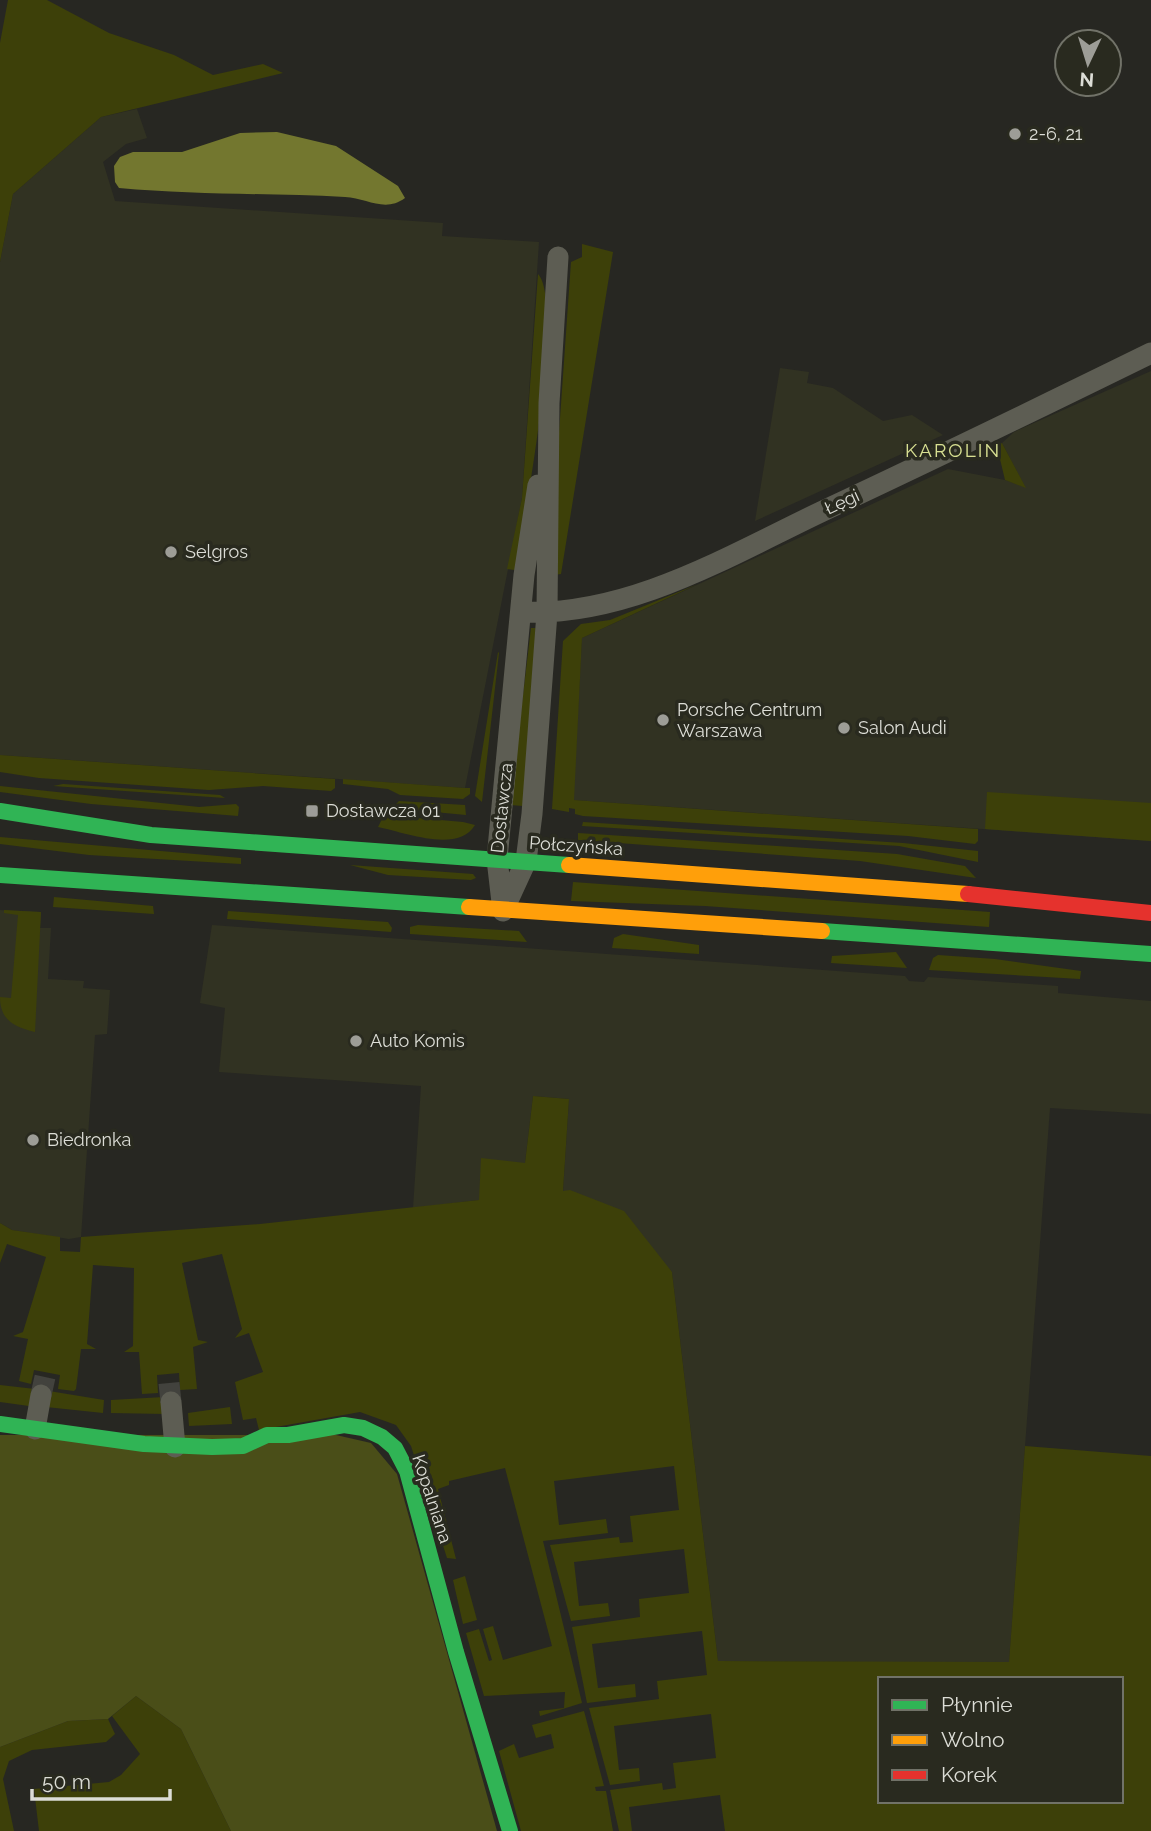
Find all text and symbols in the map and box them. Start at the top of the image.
north arrow [1053,28,1123,98]
text: N [1079,68,1095,91]
place label: 2-6, 21 [1029,123,1083,144]
marker: 2-6, 21 [1007,126,1023,142]
district label: KAROLIN [905,439,1001,461]
street label: Łęgi [821,484,863,519]
place label: Selgros [185,541,248,562]
marker: Selgros [163,544,179,560]
place label: Porsche Centrum Warszawa [677,699,822,741]
marker: Porsche Centrum Warszawa [655,712,671,728]
place label: Salon Audi [858,717,947,738]
marker: Salon Audi [836,720,852,736]
street label: Dostawcza [486,762,517,854]
place label: Dostawcza 01 [326,800,440,821]
marker: Dostawcza 01 [304,803,320,819]
street label: Połczyńska [528,832,624,859]
place label: Auto Komis [370,1030,465,1051]
marker: Auto Komis [348,1033,364,1049]
place label: Biedronka [47,1129,131,1150]
marker: Biedronka [25,1132,41,1148]
street label: Kopalniana [408,1452,457,1546]
legend [878,1677,1123,1803]
text: Płynnie [941,1692,1013,1717]
text: Wolno [941,1727,1005,1752]
scale bar [32,1758,170,1802]
text: Korek [941,1762,997,1787]
text: 50 m [42,1769,91,1794]

